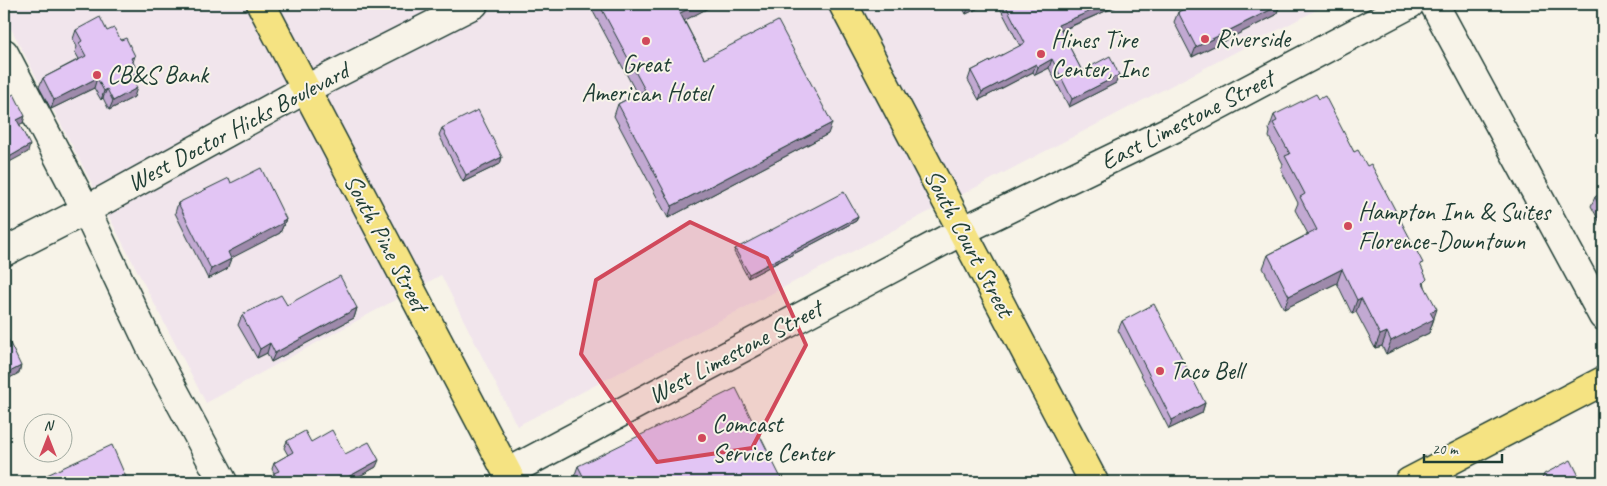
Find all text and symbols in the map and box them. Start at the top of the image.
place label: Riverside [1215,23,1292,55]
place label: Hines Tire Center, Inc [1051,24,1150,85]
marker: Riverside [1199,33,1211,45]
marker: Great American Hotel [640,35,652,47]
place label: Great American Hotel [582,48,715,109]
marker: Hines Tire Center, Inc [1035,48,1047,60]
street label: West Doctor Hicks Boulevard [122,54,357,199]
place label: CB&S Bank [107,59,210,91]
street label: East Limestone Street [1095,61,1282,177]
marker: CB&S Bank [91,69,103,81]
street label: South Court Street [917,164,1023,325]
street label: South Pine Street [336,169,437,320]
place label: Hampton Inn & Suites Florence-Downtown [1358,196,1553,257]
marker: Hampton Inn & Suites Florence-Downtown [1342,220,1354,232]
street label: West Limestone Street [643,291,831,411]
place label: Taco Bell [1170,355,1248,387]
marker: Taco Bell [1154,365,1166,377]
place label: Comcast Service Center [712,408,836,469]
north arrow [22,414,72,464]
text: N [44,417,55,434]
scale bar [1424,431,1502,463]
marker: Comcast Service Center [696,432,708,444]
text: 20 m [1432,440,1459,459]

